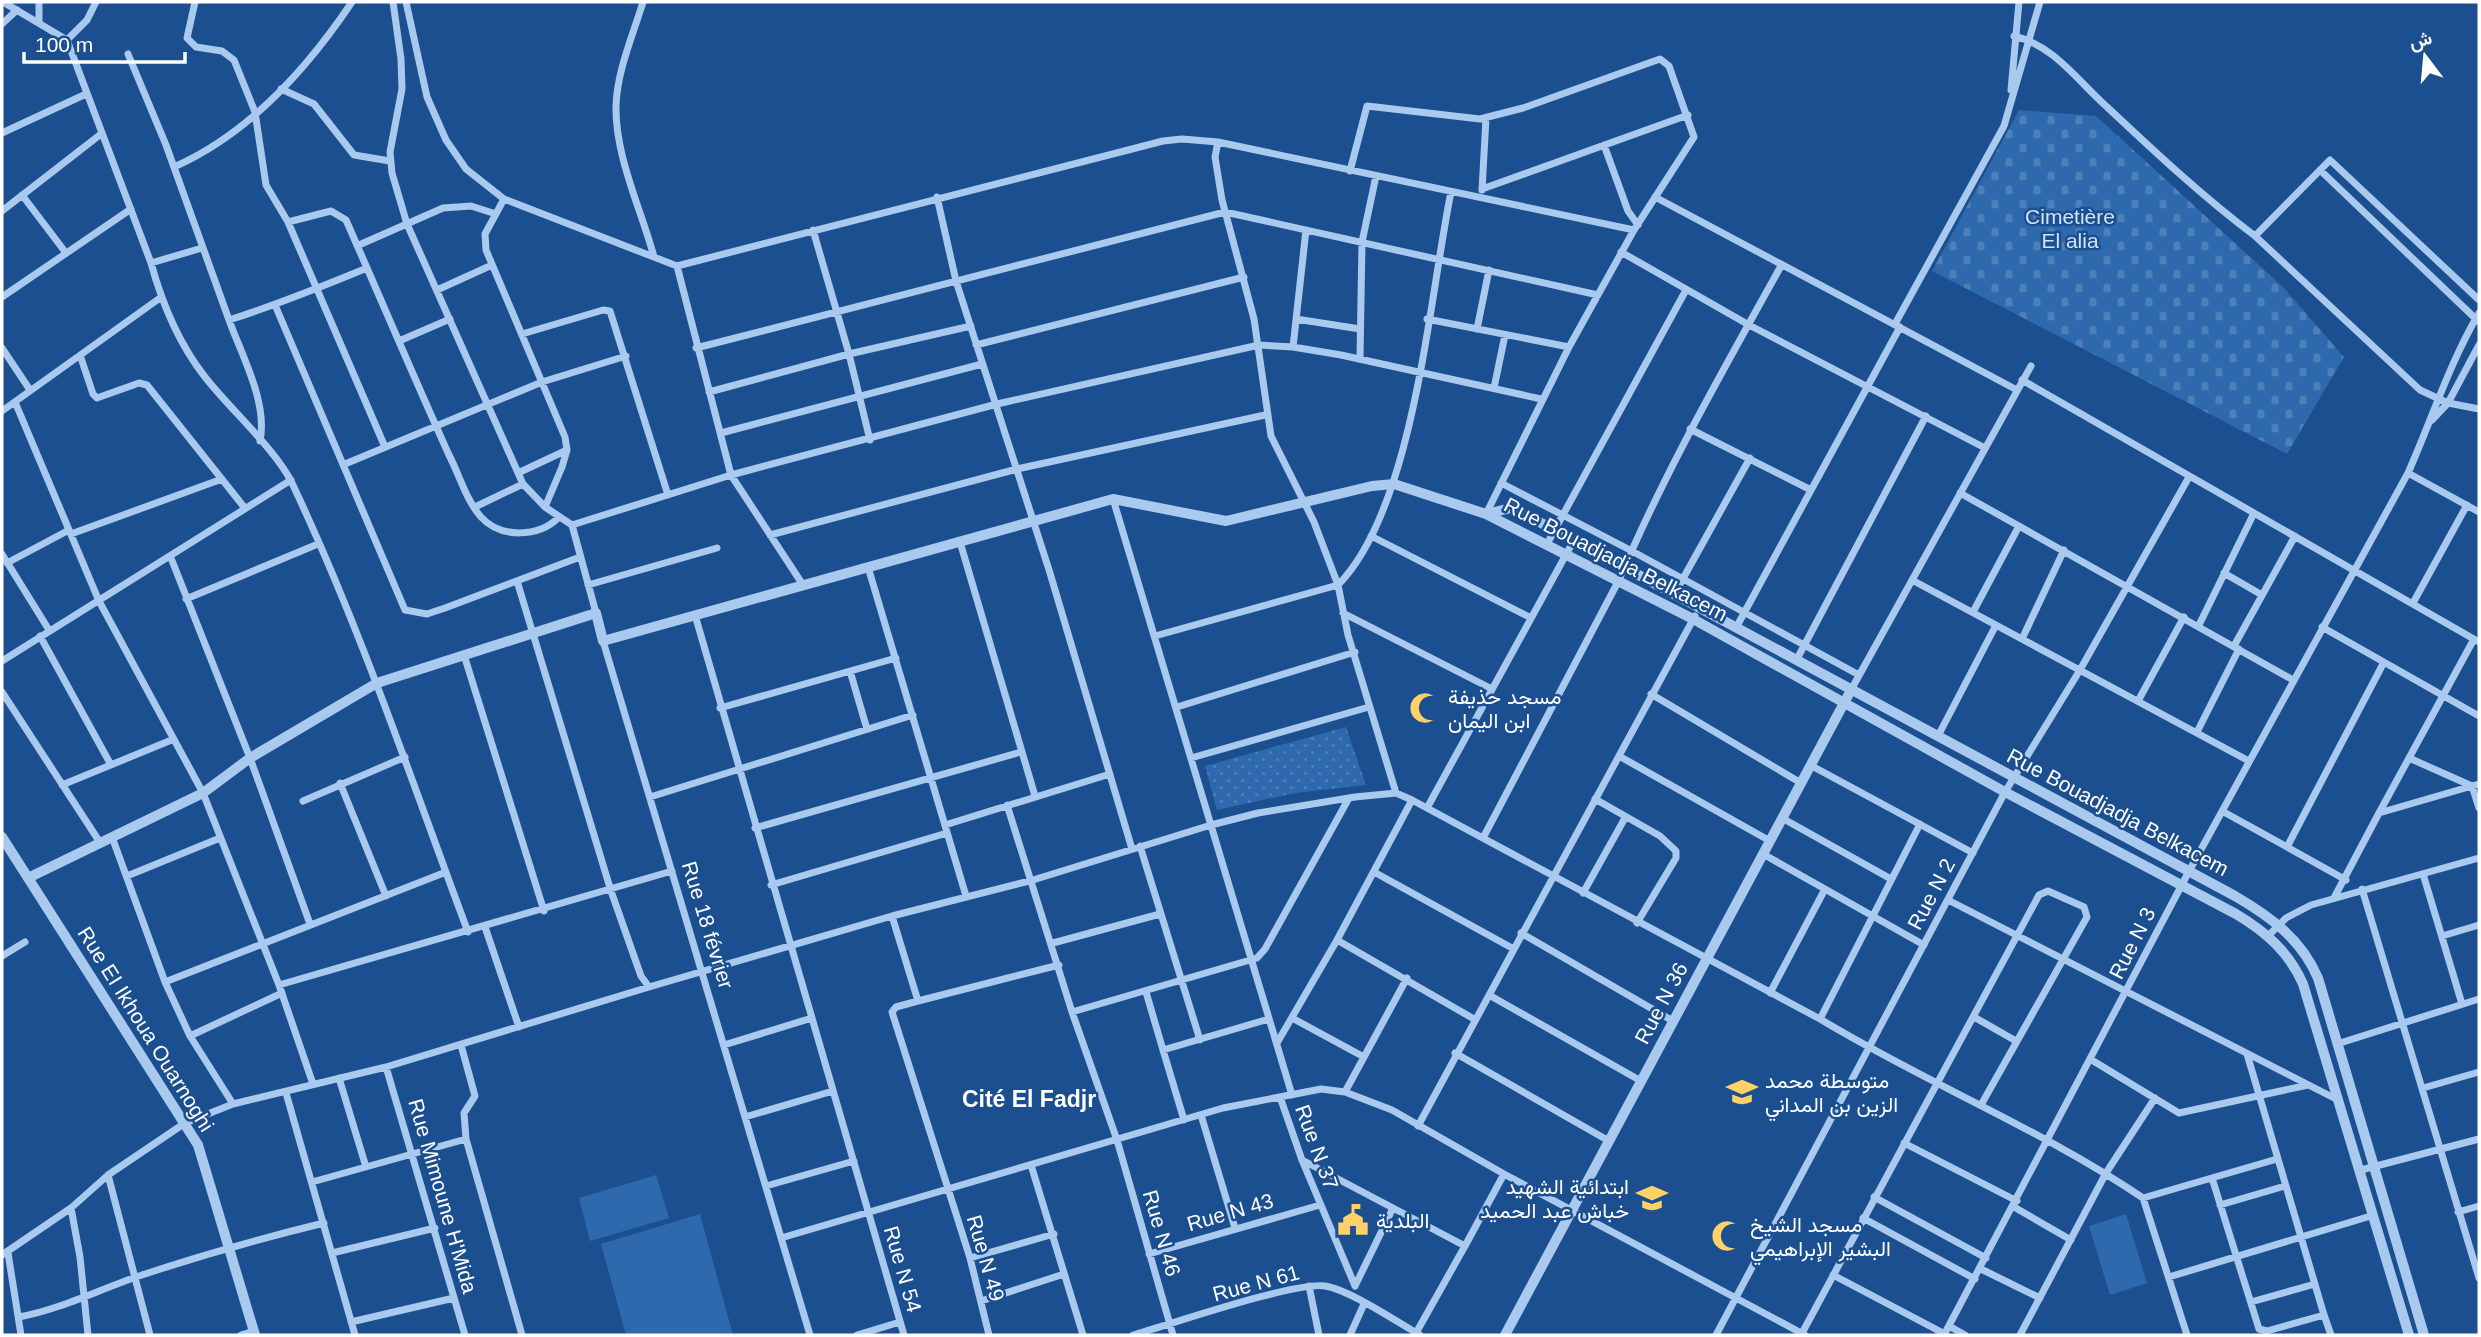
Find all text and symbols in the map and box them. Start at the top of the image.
scale bar [24,21,186,65]
north arrow [2390,21,2460,91]
text: ش [2407,27,2435,54]
text: 100 m [35,33,93,56]
park label: Cimetière El alia [2025,205,2115,252]
street label: Rue Bouadjadja Belkacem [1501,493,1731,625]
place label: مسجد حذيفة ابن اليمان [1448,685,1561,733]
mosque icon: مسجد حذيفة ابن اليمان [1408,691,1442,725]
street label: Rue Bouadjadja Belkacem [2003,744,2233,880]
street label: Rue N 2 [1903,855,1959,933]
street label: Rue 18 février [678,859,738,991]
street label: Rue N 3 [2104,903,2160,983]
street label: Rue EI Ikhoua Ouarnoghi [73,922,219,1136]
street label: Rue N 36 [1630,958,1692,1048]
place label: متوسطة محمد الزين بن المداني [1765,1069,1898,1122]
school or university icon: متوسطة محمد الزين بن المداني [1725,1075,1759,1109]
district label: Cité El Fadjr [962,1086,1096,1112]
street label: Rue Mimoune H'Mida [404,1096,482,1296]
street label: Rue N 37 [1291,1101,1343,1193]
place label: ابتدائية الشهيد خباش عبد الحميد [1480,1175,1629,1223]
school or university icon: ابتدائية الشهيد خباش عبد الحميد [1635,1181,1669,1215]
street label: Rue N 46 [1139,1187,1185,1279]
street label: Rue N 43 [1184,1189,1276,1235]
public building icon: البلدية [1336,1203,1370,1237]
place label: البلدية [1376,1209,1429,1233]
street label: Rue N 49 [963,1212,1009,1304]
place label: مسجد الشيخ البشير الإبراهيمي [1750,1213,1891,1266]
mosque icon: مسجد الشيخ البشير الإبراهيمي [1710,1219,1744,1253]
street label: Rue N 54 [880,1223,926,1315]
street label: Rue N 61 [1210,1260,1302,1306]

